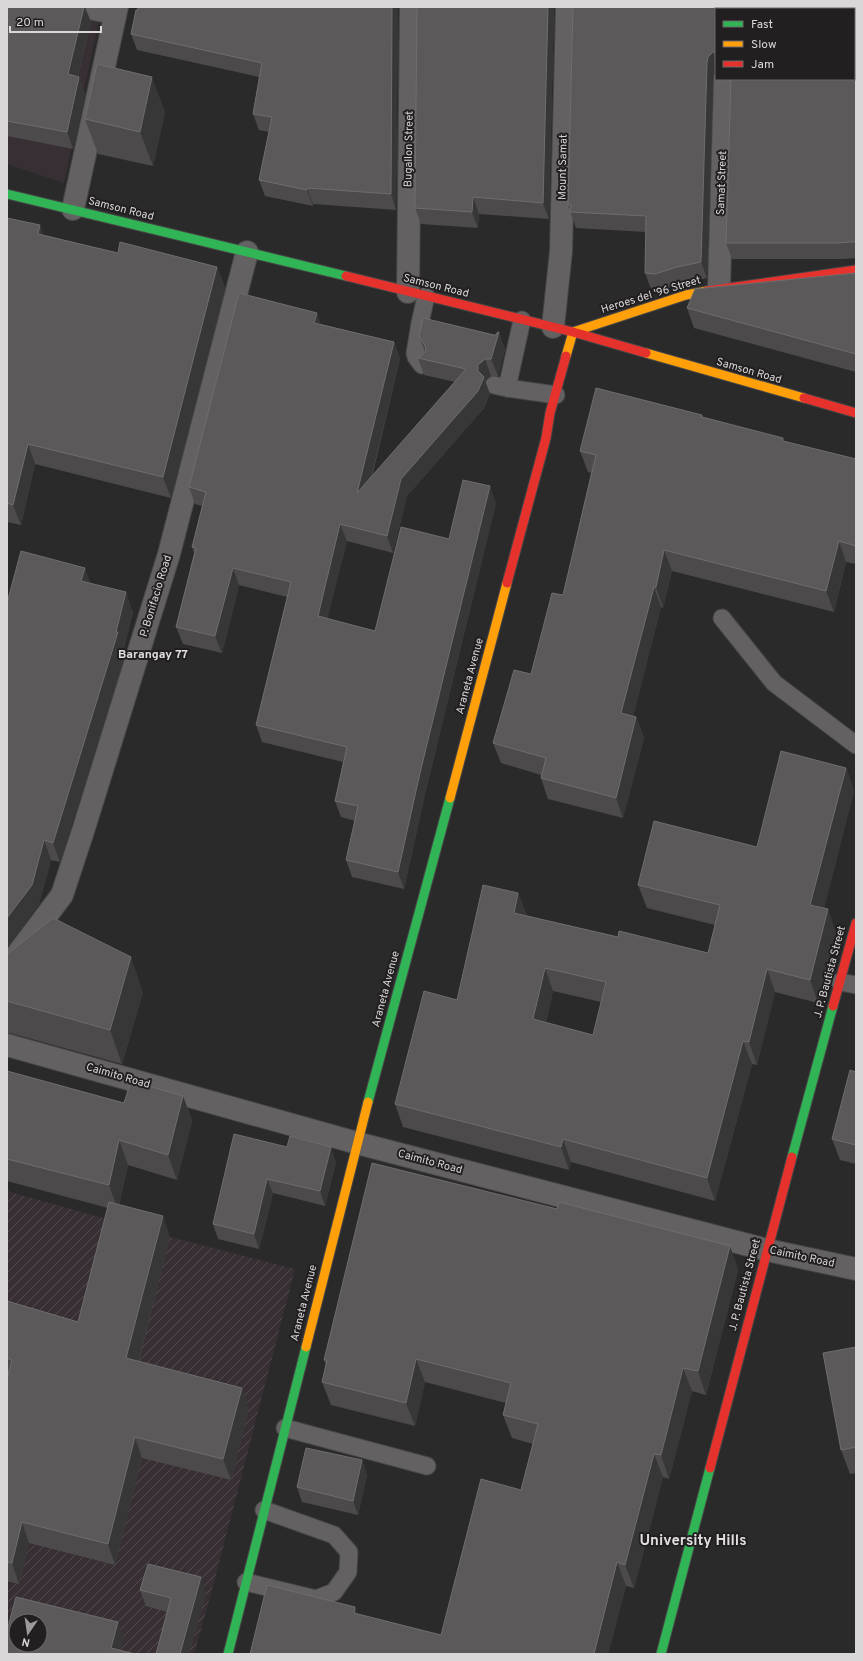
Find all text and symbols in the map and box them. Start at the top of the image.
scale bar [10,8,101,34]
legend [715,8,855,80]
text: 20 m [16,15,44,31]
text: Fast [751,17,773,33]
text: Slow [751,37,777,53]
text: Jam [751,57,774,73]
street label: Bugallon Street [401,111,417,187]
street label: Mount Samat [555,134,571,200]
street label: Samat Street [714,151,730,215]
street label: Samson Road [87,194,155,224]
street label: Samson Road [402,271,470,301]
street label: Heroes del '96 Street [599,273,703,317]
street label: Samson Road [715,355,783,387]
street label: P. Bonifacio Road [137,553,175,639]
street label: Araneta Avenue [453,636,487,716]
district label: Barangay 77 [118,647,188,663]
street label: J. P. Bautista Street [811,924,849,1020]
street label: Araneta Avenue [369,949,403,1029]
street label: Caimito Road [84,1060,152,1092]
street label: Caimito Road [396,1147,464,1177]
street label: J. P. Bautista Street [726,1237,764,1333]
street label: Caimito Road [768,1243,836,1271]
street label: Araneta Avenue [288,1263,320,1343]
district label: University Hills [639,1532,747,1551]
north arrow [8,1613,48,1653]
text: N [21,1634,31,1649]

